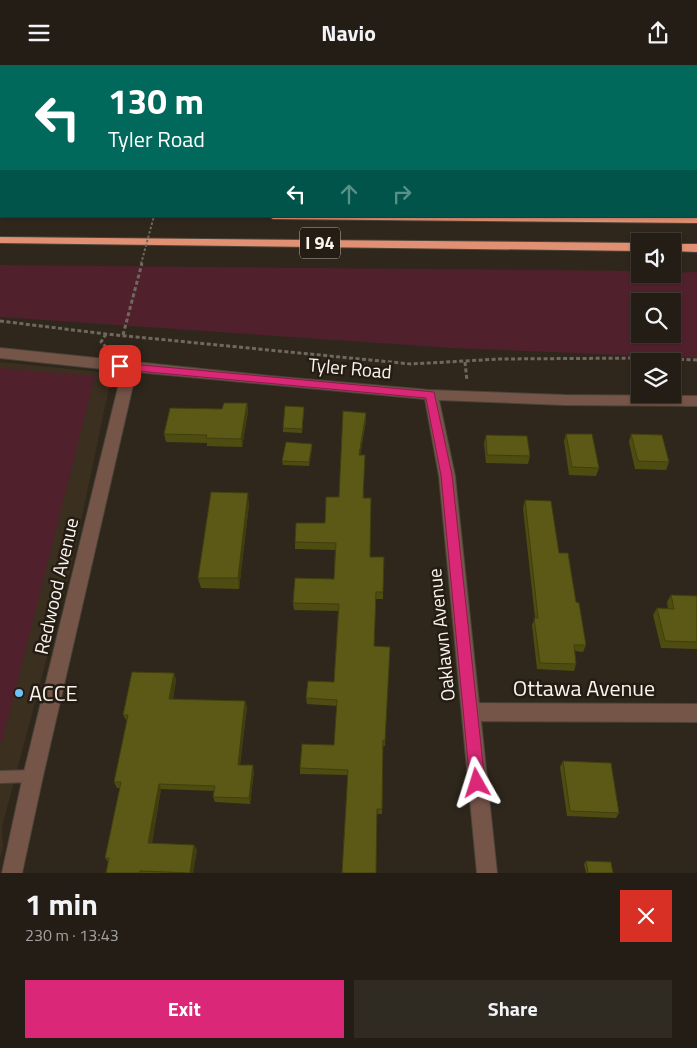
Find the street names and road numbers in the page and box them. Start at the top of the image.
road number: I 94 [300,227,340,259]
street label: Tyler Road [307,349,393,386]
street label: Redwood Avenue [26,515,85,657]
street label: Oaklawn Avenue [419,567,462,703]
street label: Ottawa Avenue [513,671,655,705]

